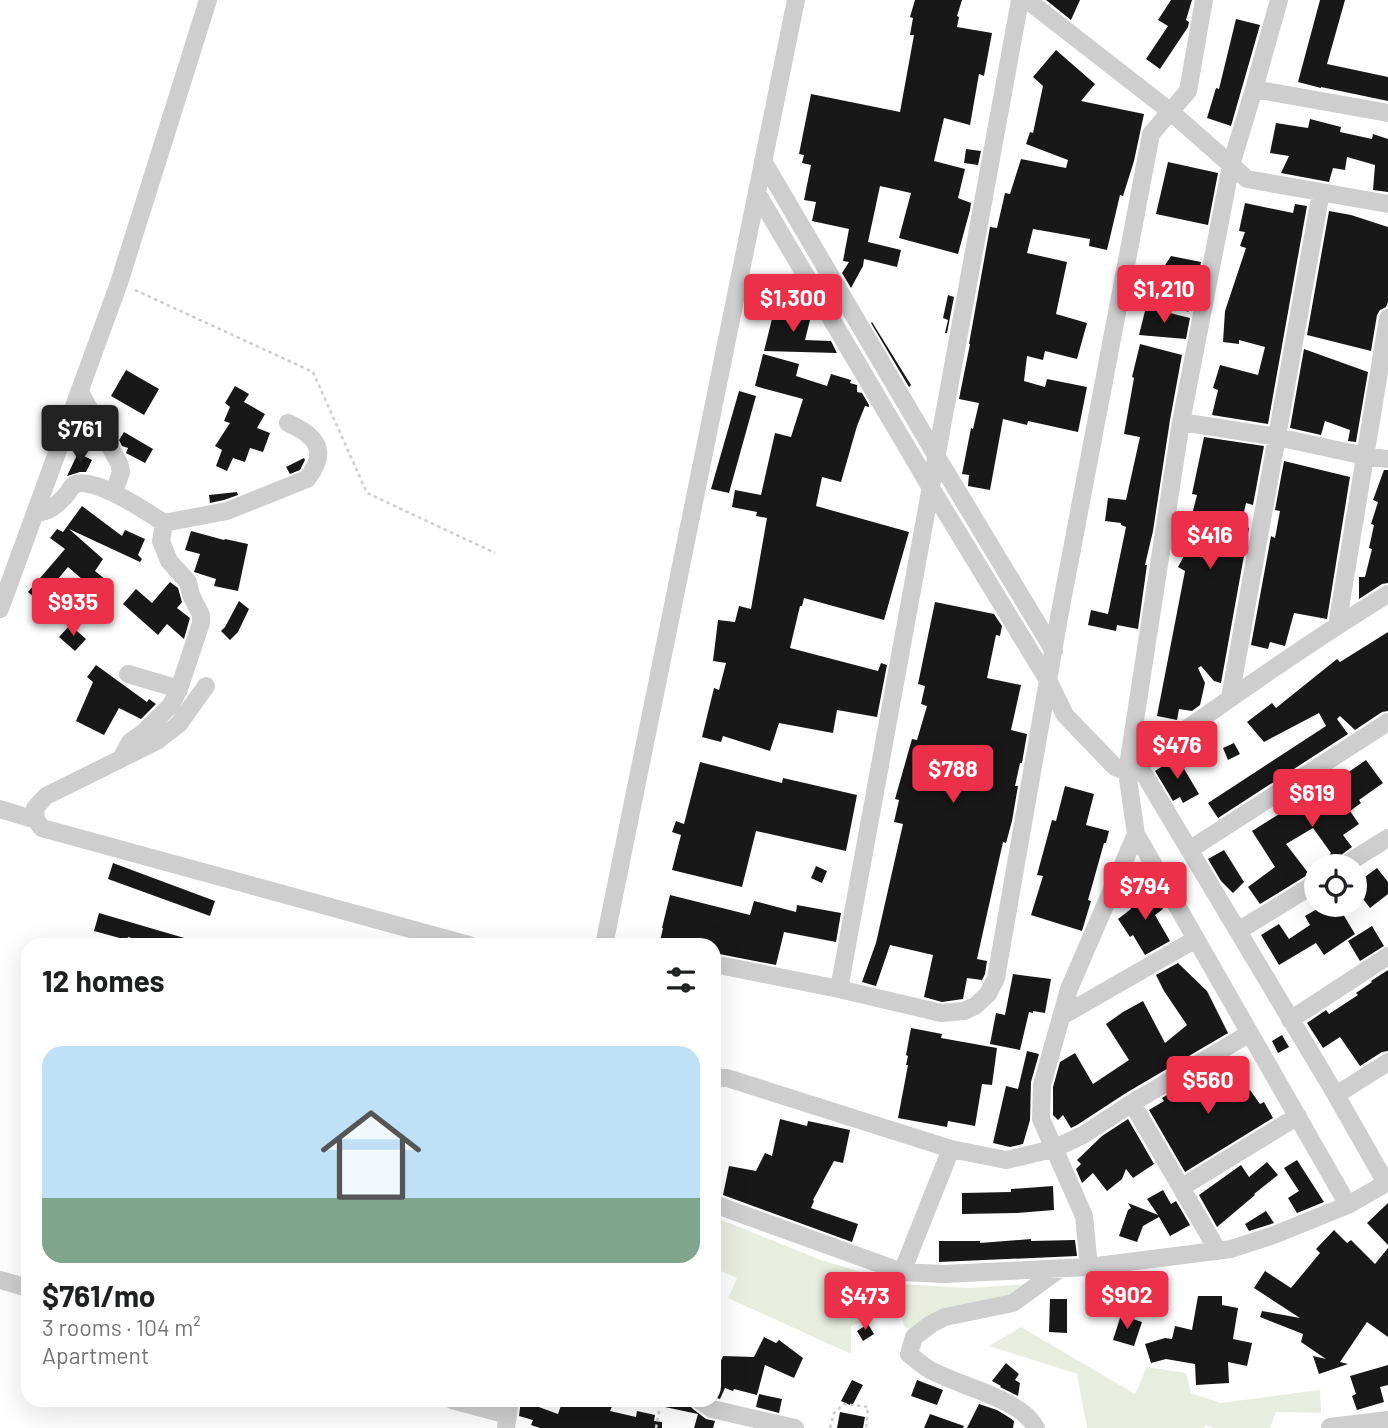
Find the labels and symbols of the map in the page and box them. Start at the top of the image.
pin: $1,210 [1107,266,1221,325]
pin: $1,300 [736,274,850,334]
pin: $761 [39,406,121,465]
pin: $416 [1169,512,1251,571]
pin: $935 [32,578,114,638]
pin: $476 [1136,722,1218,781]
pin: $788 [912,746,994,805]
pin: $619 [1271,770,1353,829]
pin: $794 [1104,862,1186,922]
pin: $560 [1167,1056,1249,1116]
pin: $473 [824,1272,906,1332]
pin: $902 [1086,1272,1168,1331]

